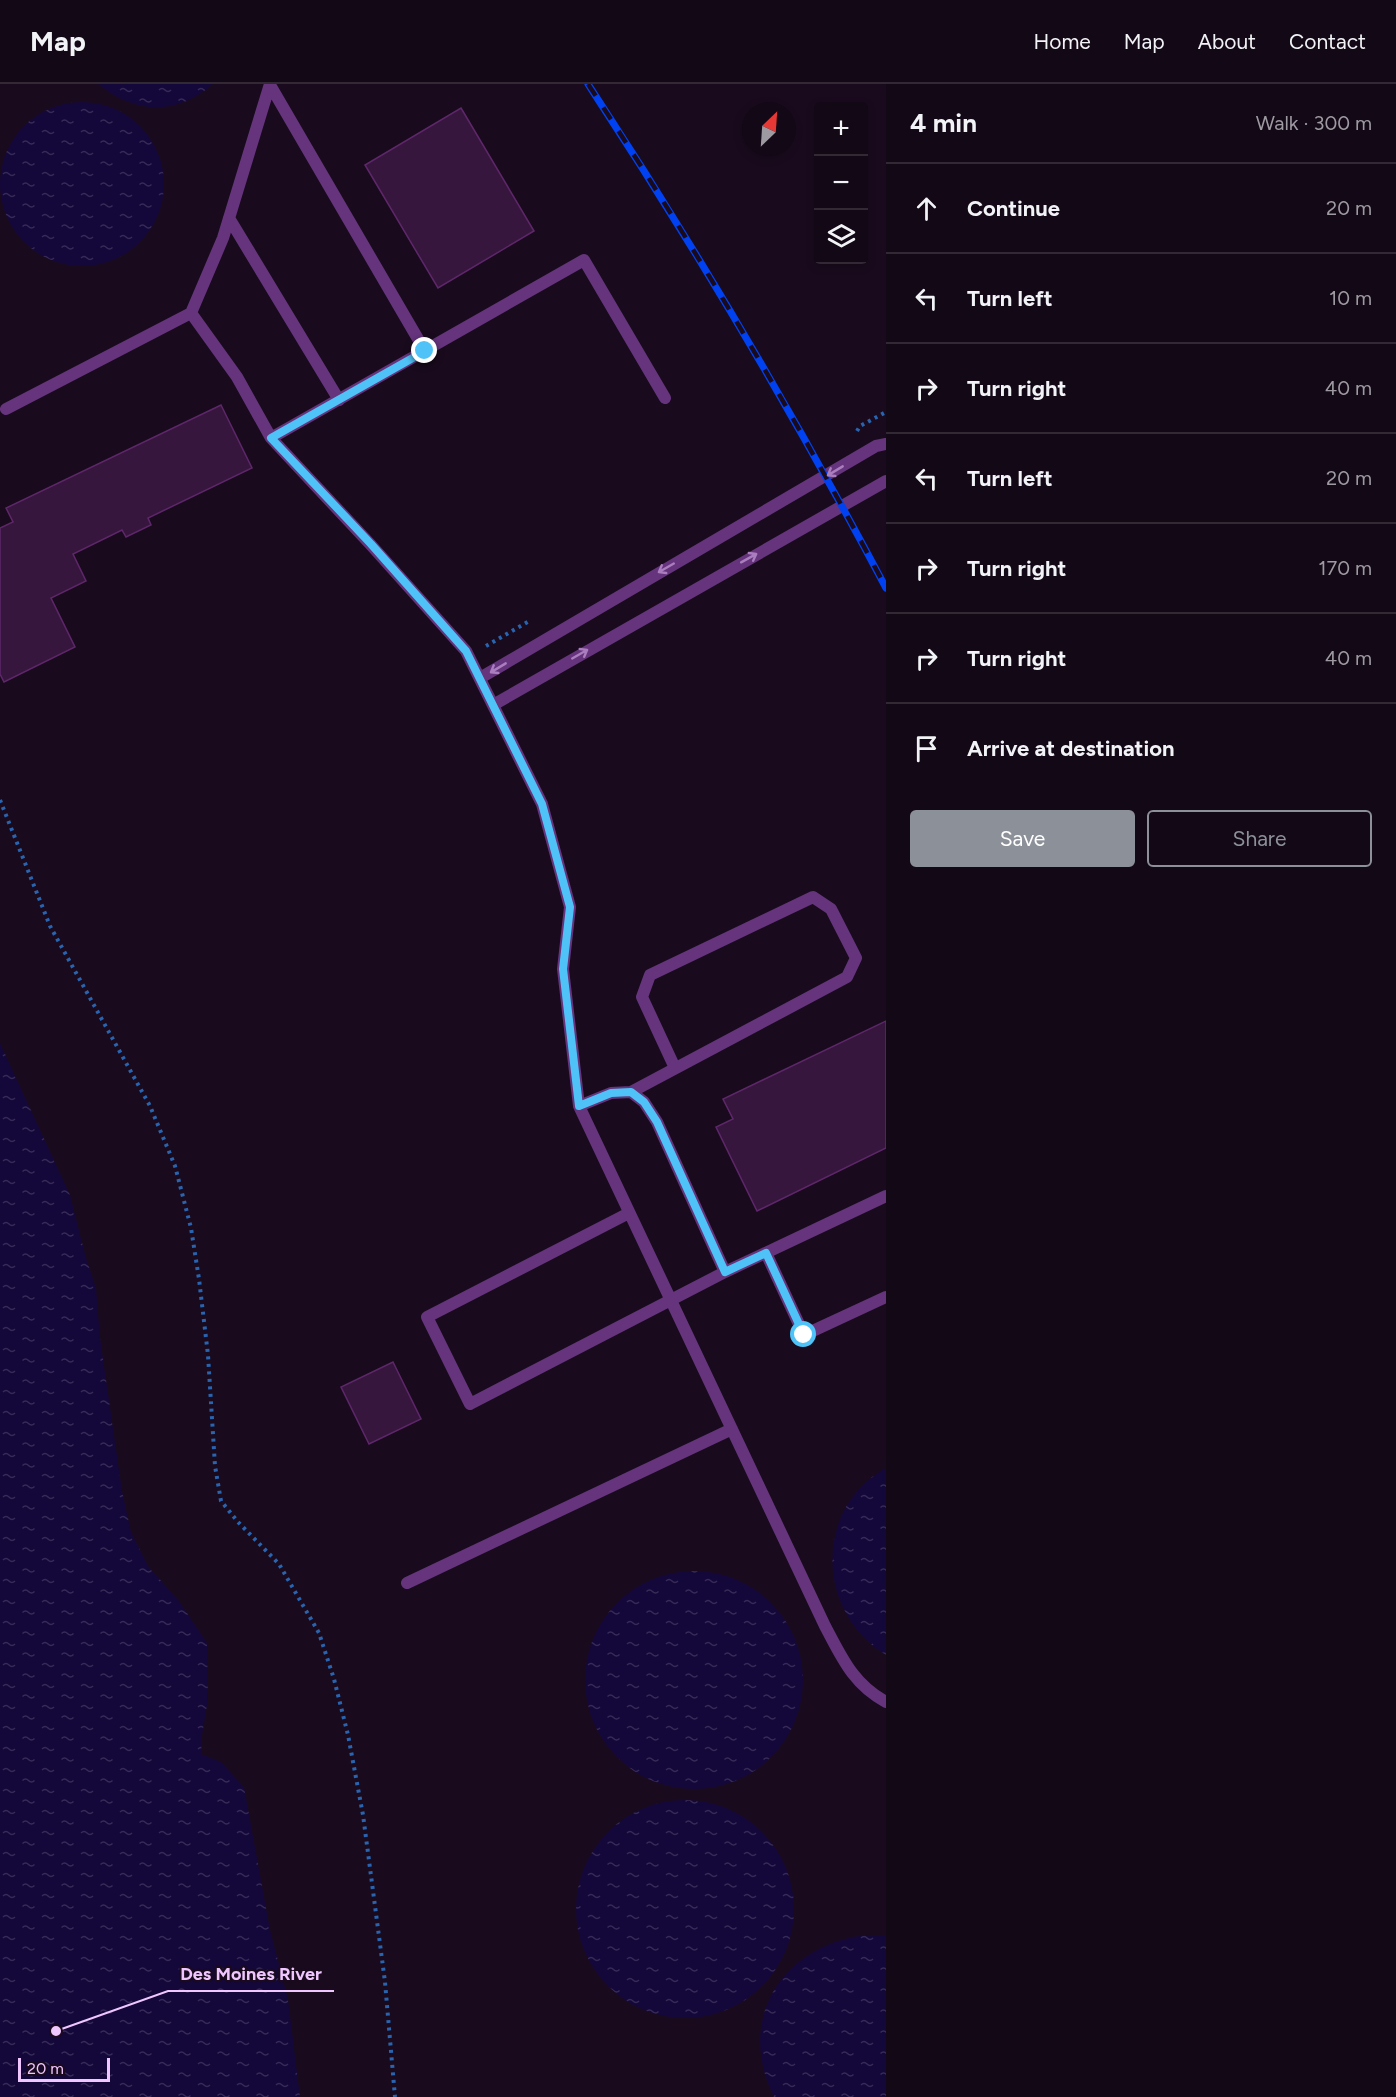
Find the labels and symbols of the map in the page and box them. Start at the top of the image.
north arrow [742,102,796,156]
route end [411,337,437,363]
one-way arrow [827,465,844,477]
one-way arrow [740,552,757,564]
one-way arrow [658,563,675,575]
one-way arrow [571,648,588,660]
one-way arrow [490,662,507,674]
route start [790,1321,816,1347]
callout: Des Moines River [168,1955,334,1991]
text: Des Moines River [180,1963,322,1985]
scale bar [18,2055,110,2082]

